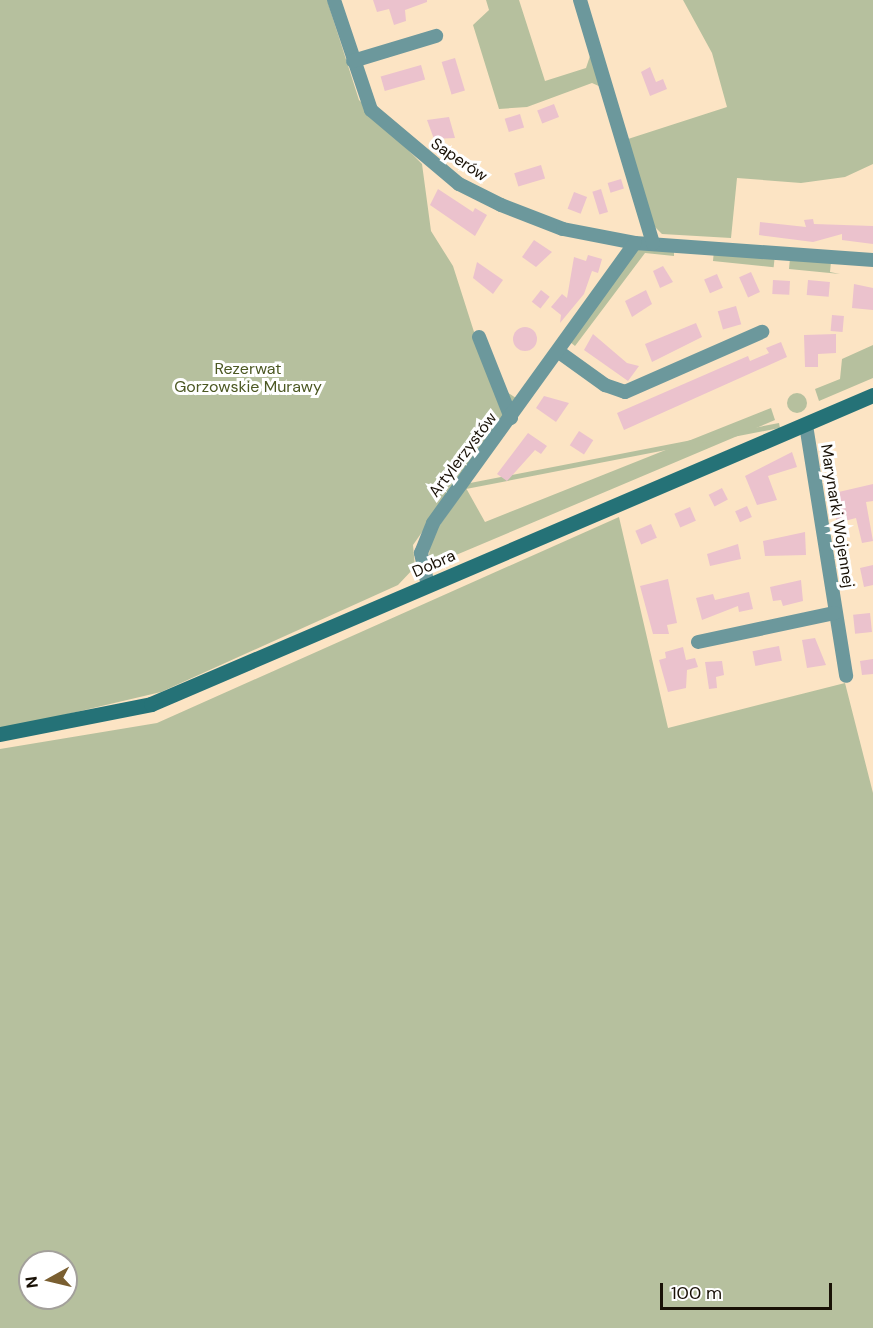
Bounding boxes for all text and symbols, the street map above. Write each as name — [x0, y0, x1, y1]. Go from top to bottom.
street label: Saperów — [427, 134, 491, 186]
park label: Rezerwat Gorzowskie Murawy — [174, 359, 322, 397]
street label: Artylerzystów — [425, 409, 501, 501]
street label: Marynarki Wojennej — [816, 443, 858, 589]
street label: Dobra — [409, 546, 459, 582]
north arrow — [18, 1250, 78, 1310]
scale bar — [663, 1271, 836, 1309]
text: N — [20, 1275, 43, 1290]
text: 100 m — [671, 1281, 722, 1305]

